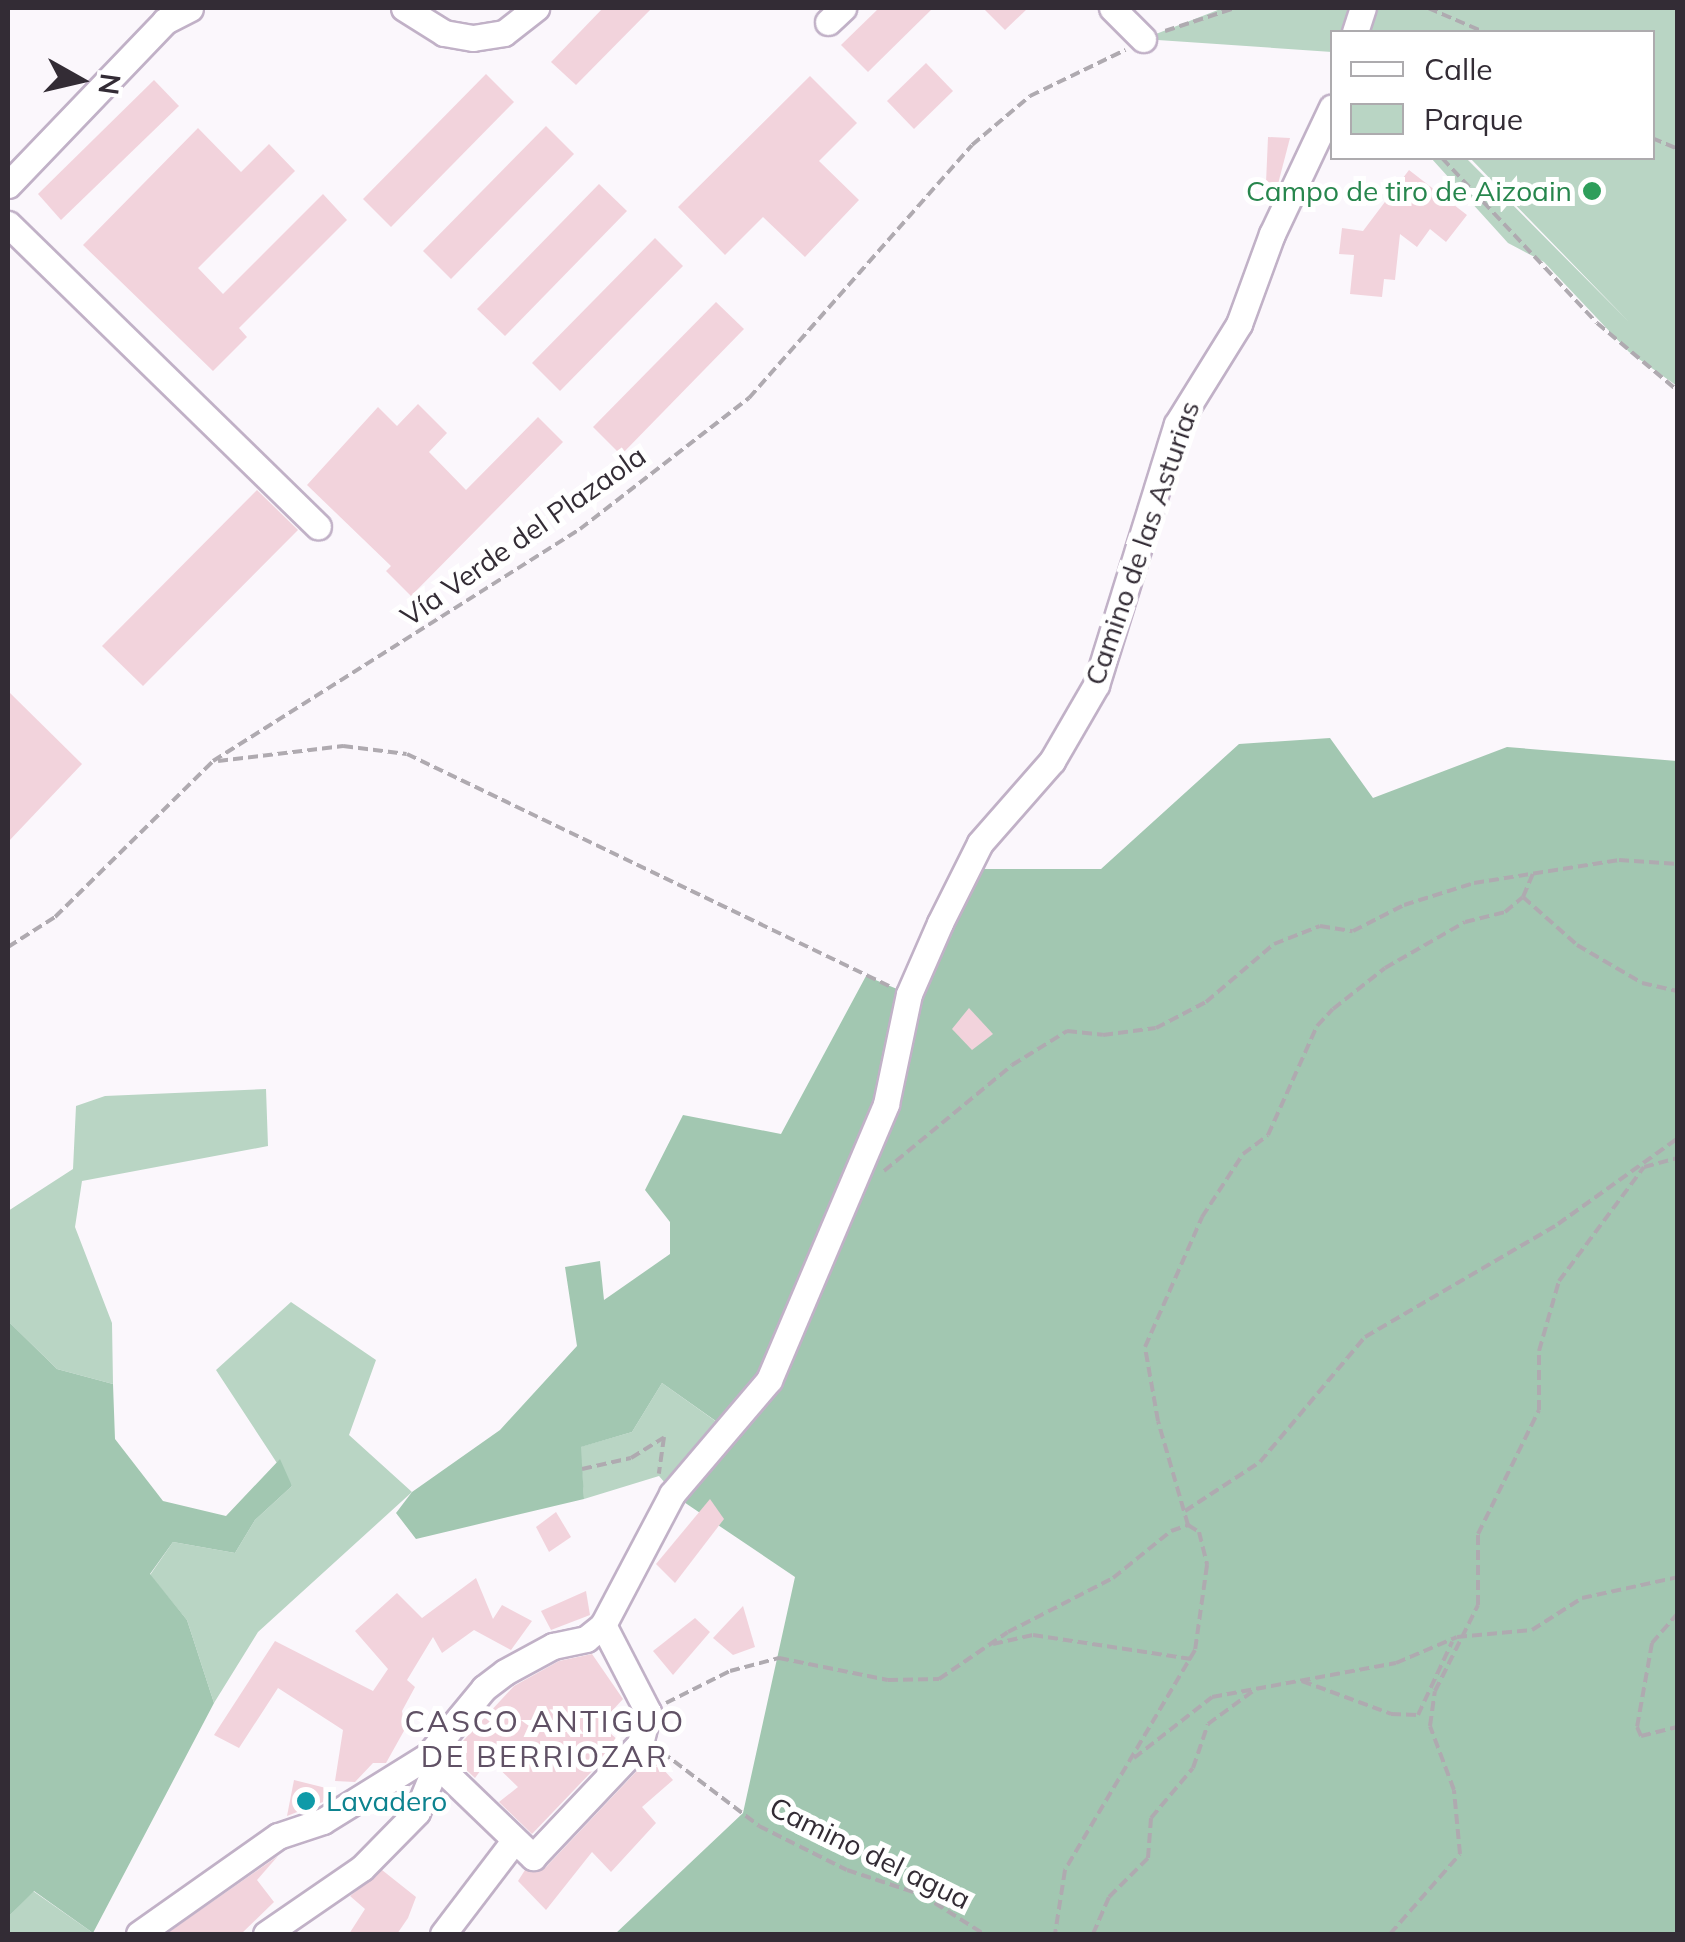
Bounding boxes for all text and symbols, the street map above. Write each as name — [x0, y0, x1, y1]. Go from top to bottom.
north arrow — [30, 30, 130, 130]
legend — [1330, 30, 1655, 160]
text: Calle — [1424, 50, 1493, 88]
text: N — [91, 71, 129, 97]
text: Parque — [1424, 100, 1523, 138]
place label: Campo de tiro de Aizoain — [1246, 174, 1572, 208]
marker: Campo de tiro de Aizoain — [1581, 180, 1603, 202]
street label: Camino de las Asturias — [1078, 397, 1206, 689]
street label: Vía Verde del Plazaola — [394, 439, 652, 633]
district label: CASCO ANTIGUO DE BERRIOZAR — [404, 1703, 686, 1774]
place label: Lavadero — [326, 1784, 447, 1818]
marker: Lavadero — [295, 1790, 317, 1812]
street label: Camino del agua — [764, 1790, 976, 1916]

